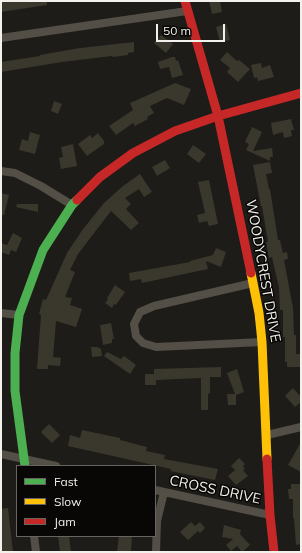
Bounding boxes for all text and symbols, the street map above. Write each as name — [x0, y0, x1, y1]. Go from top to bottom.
scale bar — [158, 16, 227, 42]
text: 50 m — [163, 23, 191, 38]
street label: WOODYCREST DRIVE — [242, 198, 284, 344]
legend — [16, 465, 156, 537]
street label: CROSS DRIVE — [168, 472, 262, 508]
text: Fast — [54, 474, 78, 489]
text: Slow — [54, 494, 82, 509]
text: Jam — [54, 514, 76, 529]

